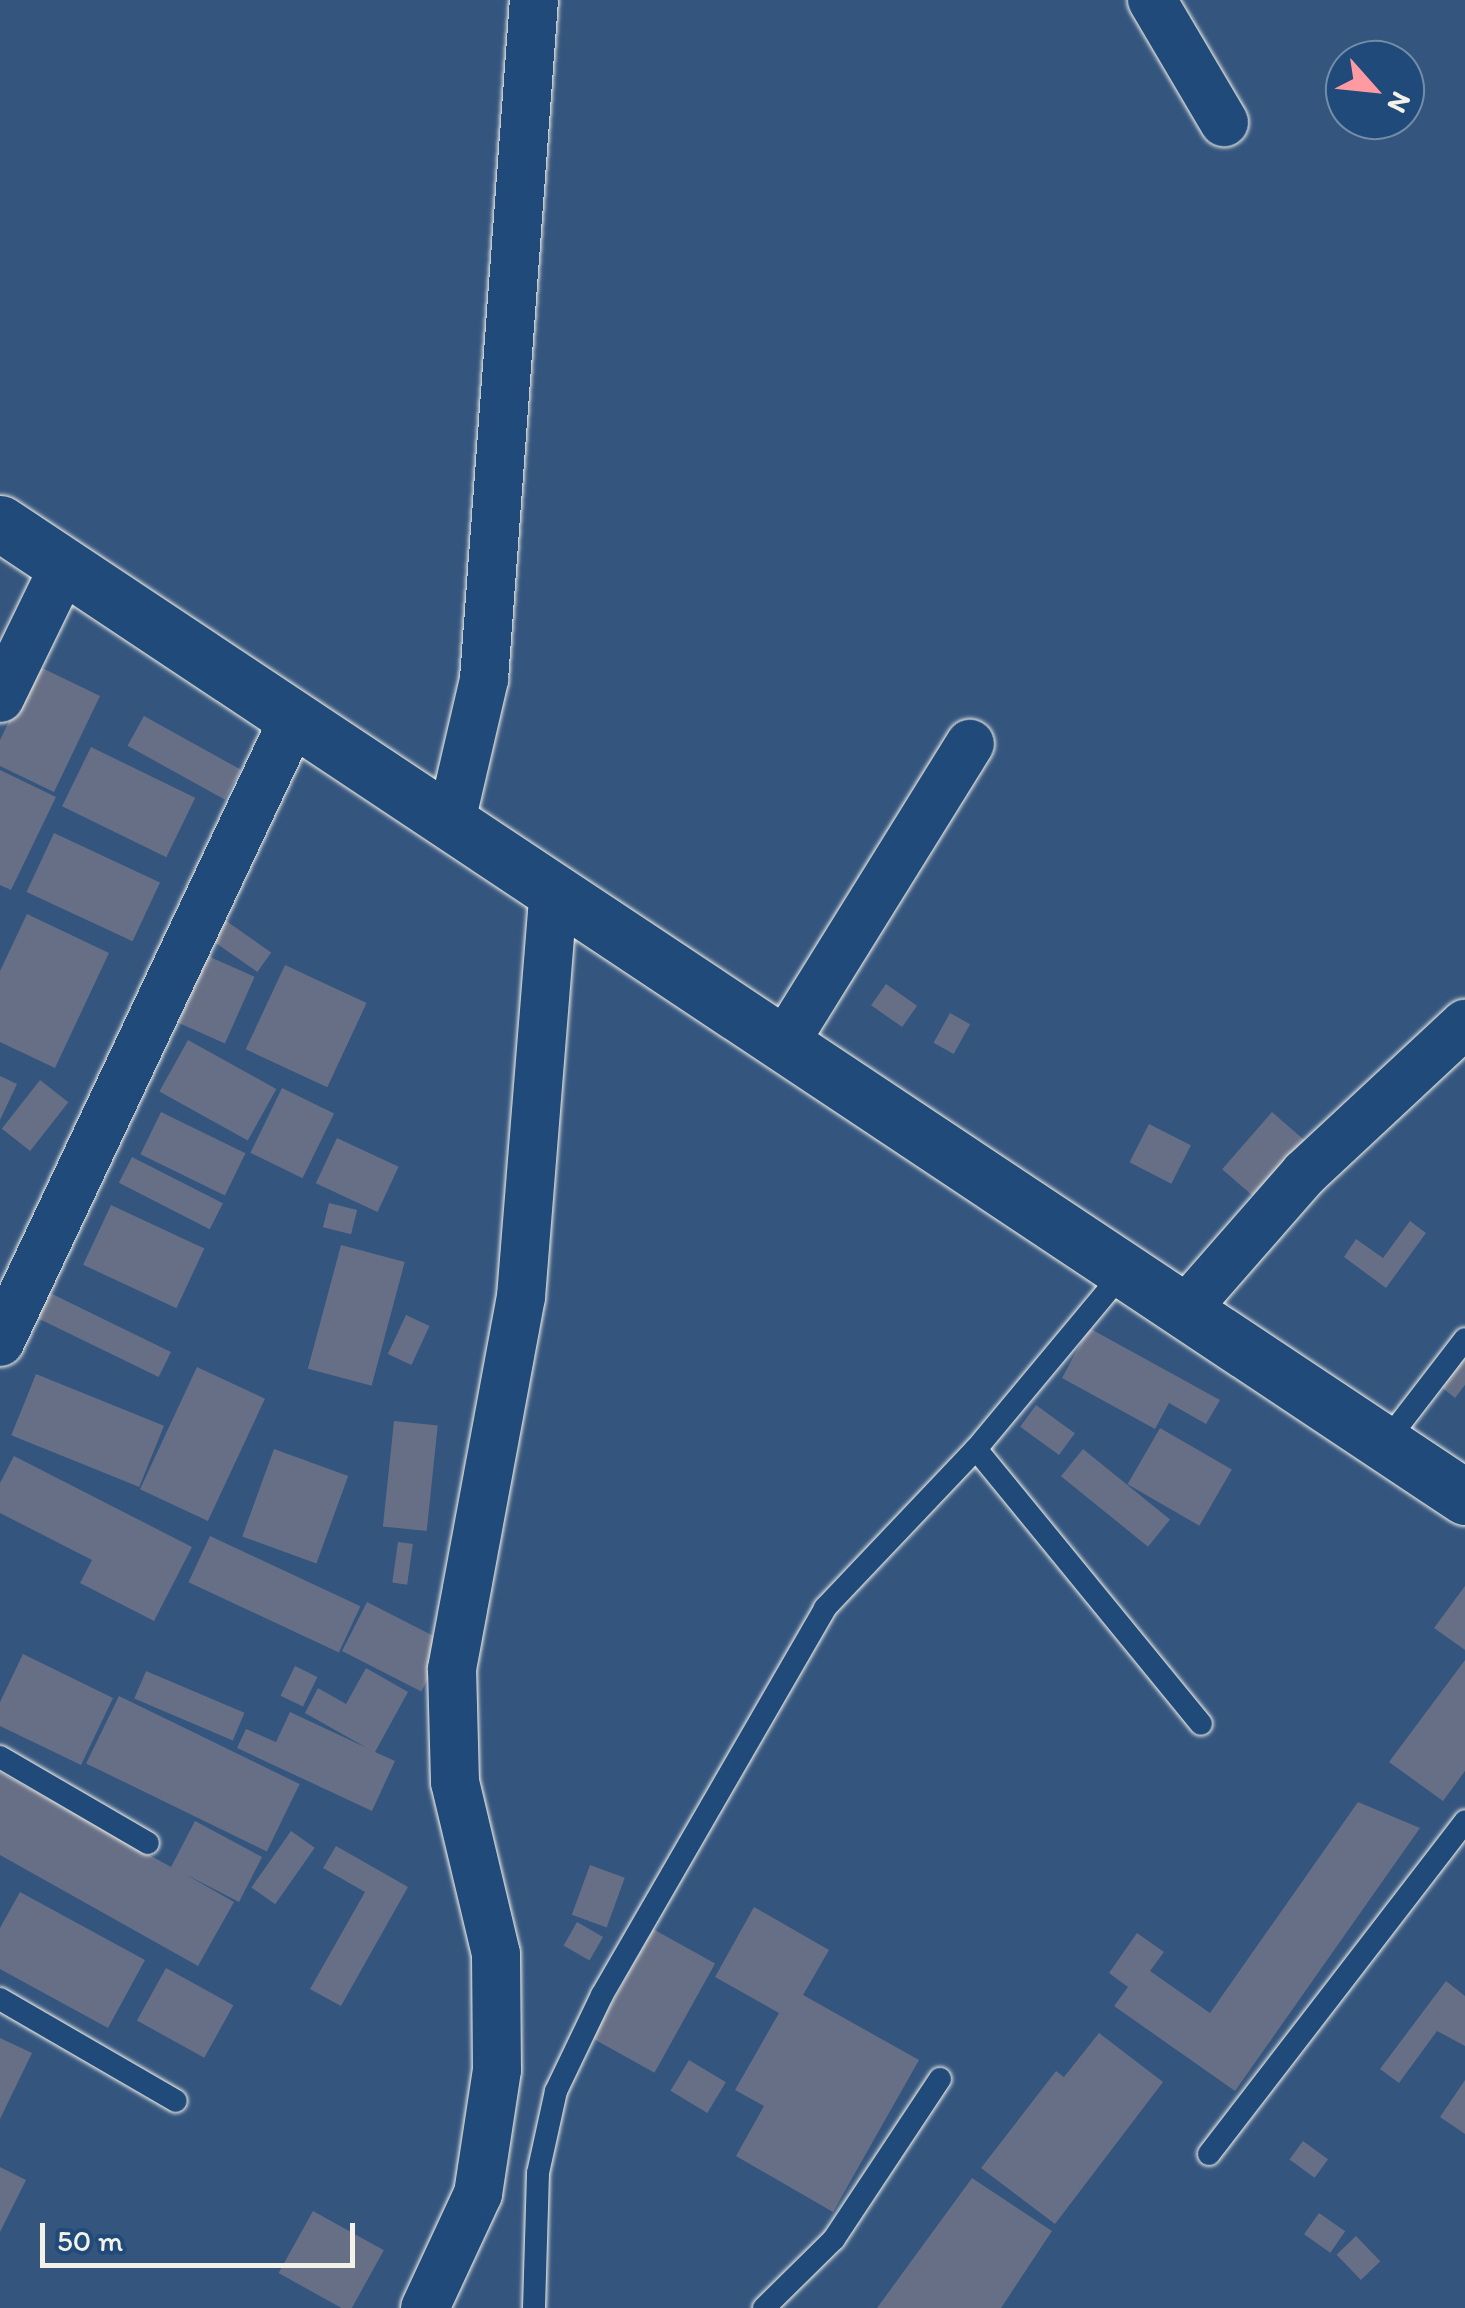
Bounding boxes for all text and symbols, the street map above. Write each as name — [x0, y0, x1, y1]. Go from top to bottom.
north arrow — [1325, 40, 1425, 140]
text: N — [1381, 87, 1419, 119]
scale bar — [45, 2203, 360, 2265]
text: 50 m — [57, 2222, 123, 2259]

